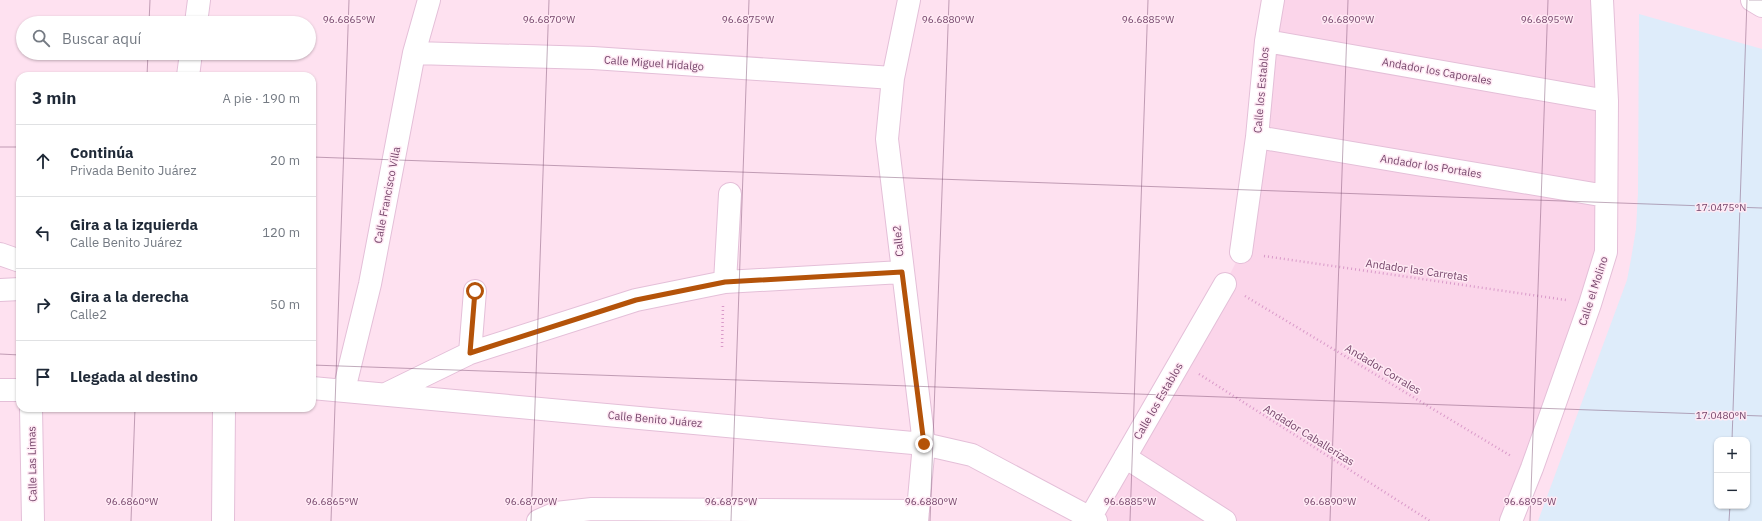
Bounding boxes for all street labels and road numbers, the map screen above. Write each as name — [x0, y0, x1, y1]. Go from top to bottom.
street label: Calle los Establos — [1250, 46, 1272, 134]
street label: Calle Miguel Hidalgo — [604, 53, 704, 73]
street label: Andador los Caporales — [1381, 54, 1493, 88]
street label: Calle Francisco Villa — [371, 145, 403, 245]
street label: Andador los Portales — [1379, 151, 1483, 181]
street label: Calle2 — [889, 225, 907, 257]
street label: Calle el Molino — [1575, 255, 1611, 327]
street label: Andador las Carretas — [1365, 256, 1469, 284]
street label: Andador Corrales — [1343, 341, 1423, 397]
street label: Calle los Establos — [1130, 360, 1186, 442]
street label: Andador Caballerizas — [1261, 401, 1357, 469]
street label: Calle Benito Juárez — [607, 408, 703, 430]
street label: Calle Las Limas — [24, 426, 40, 502]

